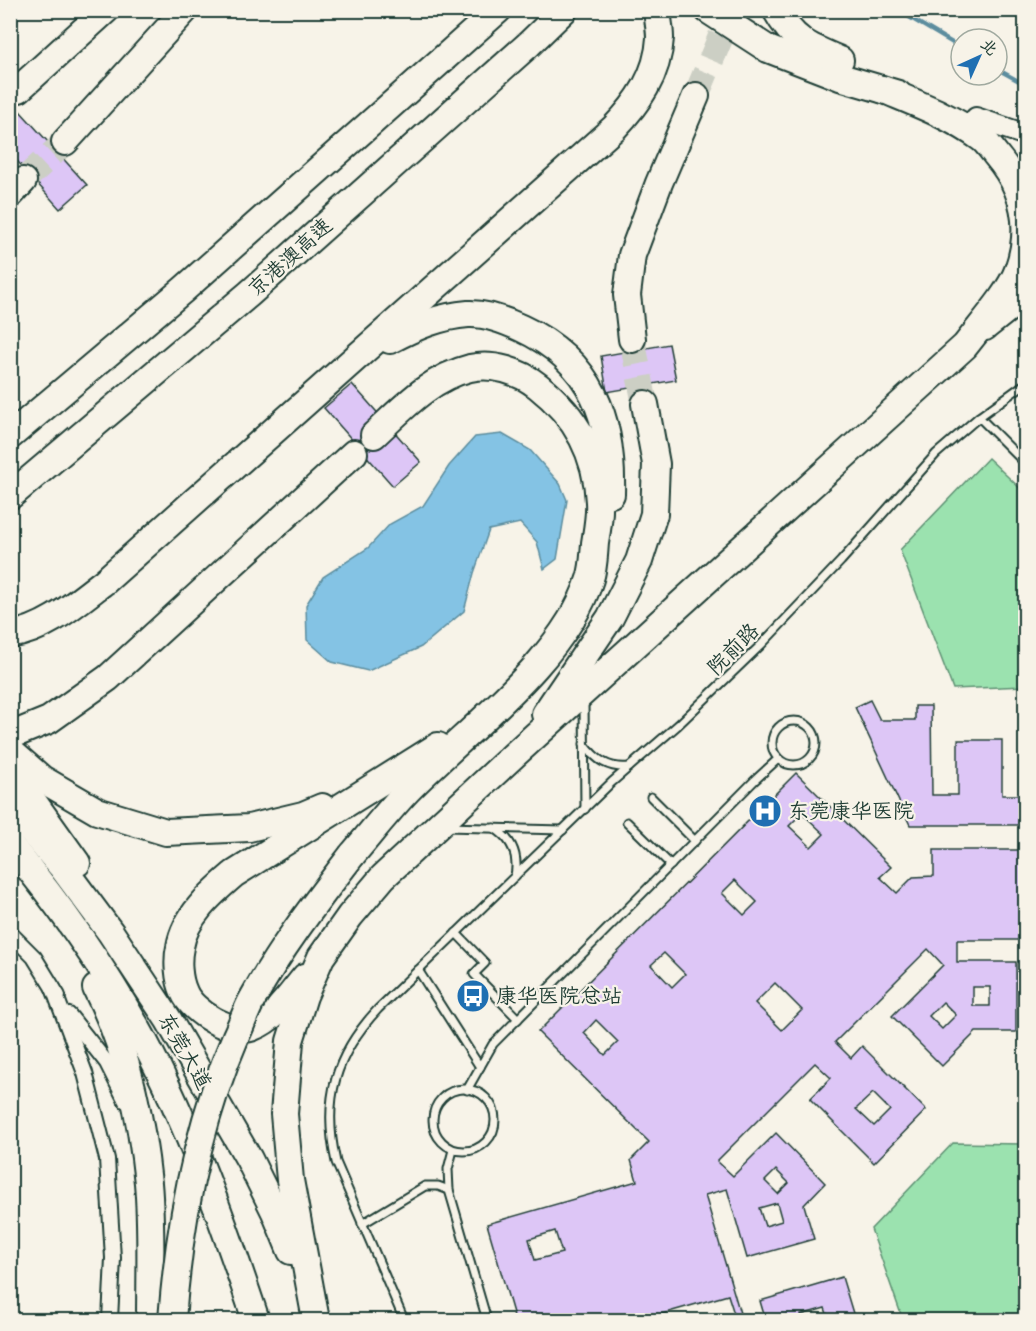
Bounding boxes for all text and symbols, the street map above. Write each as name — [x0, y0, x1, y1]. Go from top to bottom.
north arrow — [949, 27, 1009, 87]
text: 北 — [977, 34, 1002, 59]
street label: 京港澳高速 — [242, 212, 337, 301]
street label: 院前路 — [702, 618, 764, 680]
hospital icon: 东莞康华医院 — [747, 793, 783, 829]
place label: 东莞康华医院 — [788, 798, 914, 823]
bus stop icon: 康华医院总站 — [455, 978, 491, 1014]
place label: 康华医院总站 — [496, 983, 622, 1008]
street label: 东莞大道 — [154, 1008, 217, 1093]

